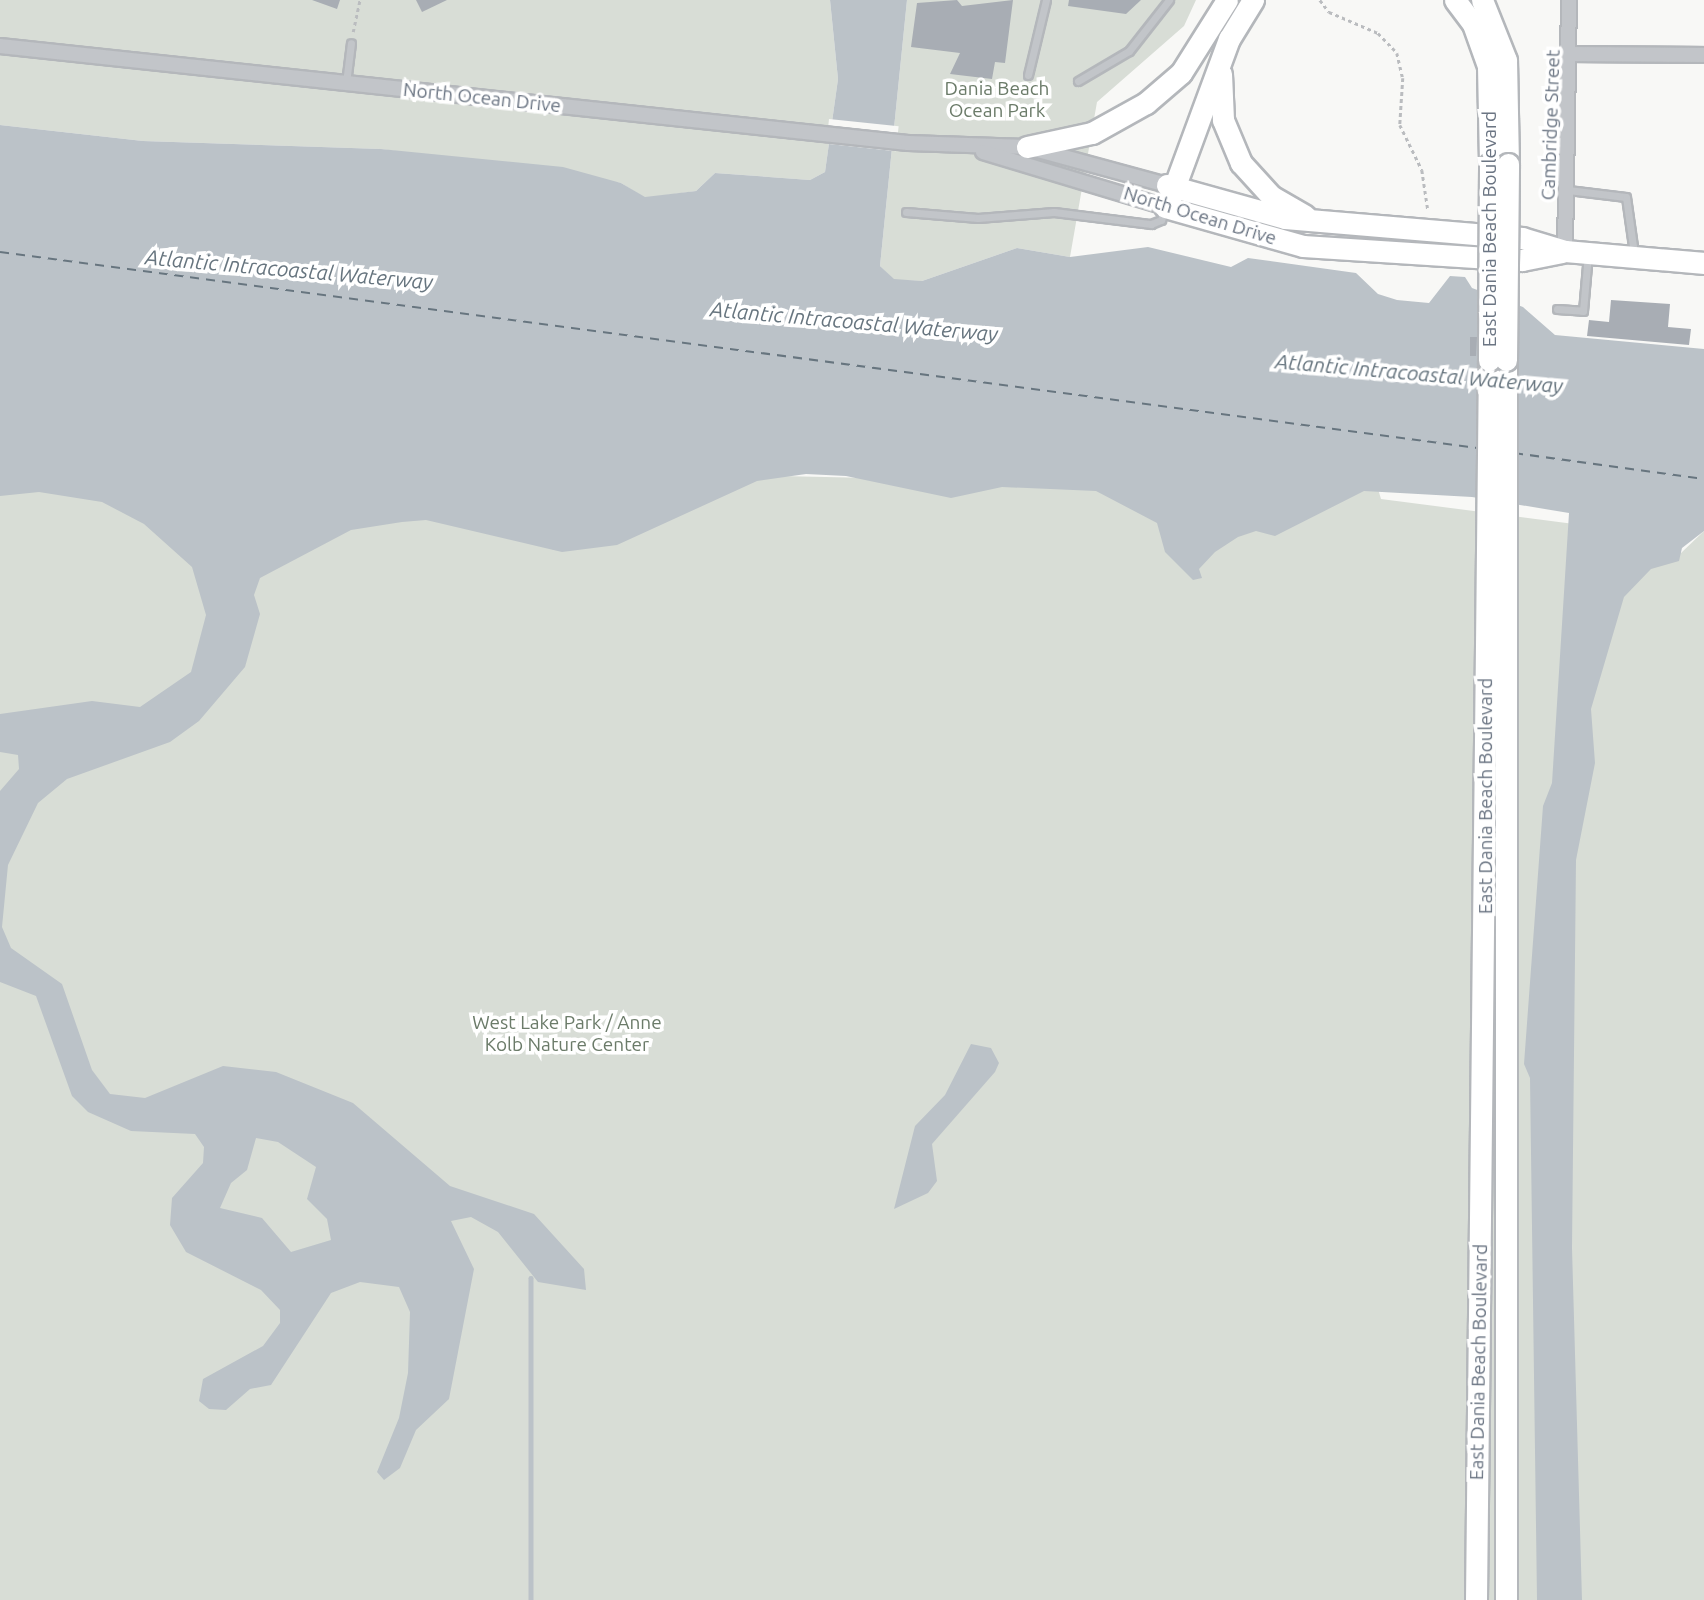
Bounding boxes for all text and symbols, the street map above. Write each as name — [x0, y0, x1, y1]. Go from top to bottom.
street label: Cambridge Street — [1537, 49, 1565, 201]
street label: North Ocean Drive — [402, 78, 562, 118]
park label: Dania Beach Ocean Park — [945, 78, 1049, 122]
street label: East Dania Beach Boulevard — [1479, 111, 1501, 347]
street label: North Ocean Drive — [1121, 182, 1279, 250]
water label: Atlantic Intracoastal Waterway — [144, 244, 434, 294]
water label: Atlantic Intracoastal Waterway — [709, 296, 999, 346]
water label: Atlantic Intracoastal Waterway — [1274, 348, 1564, 398]
street label: East Dania Beach Boulevard — [1475, 678, 1497, 914]
park label: West Lake Park / Anne Kolb Nature Center — [472, 1012, 662, 1056]
street label: East Dania Beach Boulevard — [1466, 1244, 1492, 1480]

